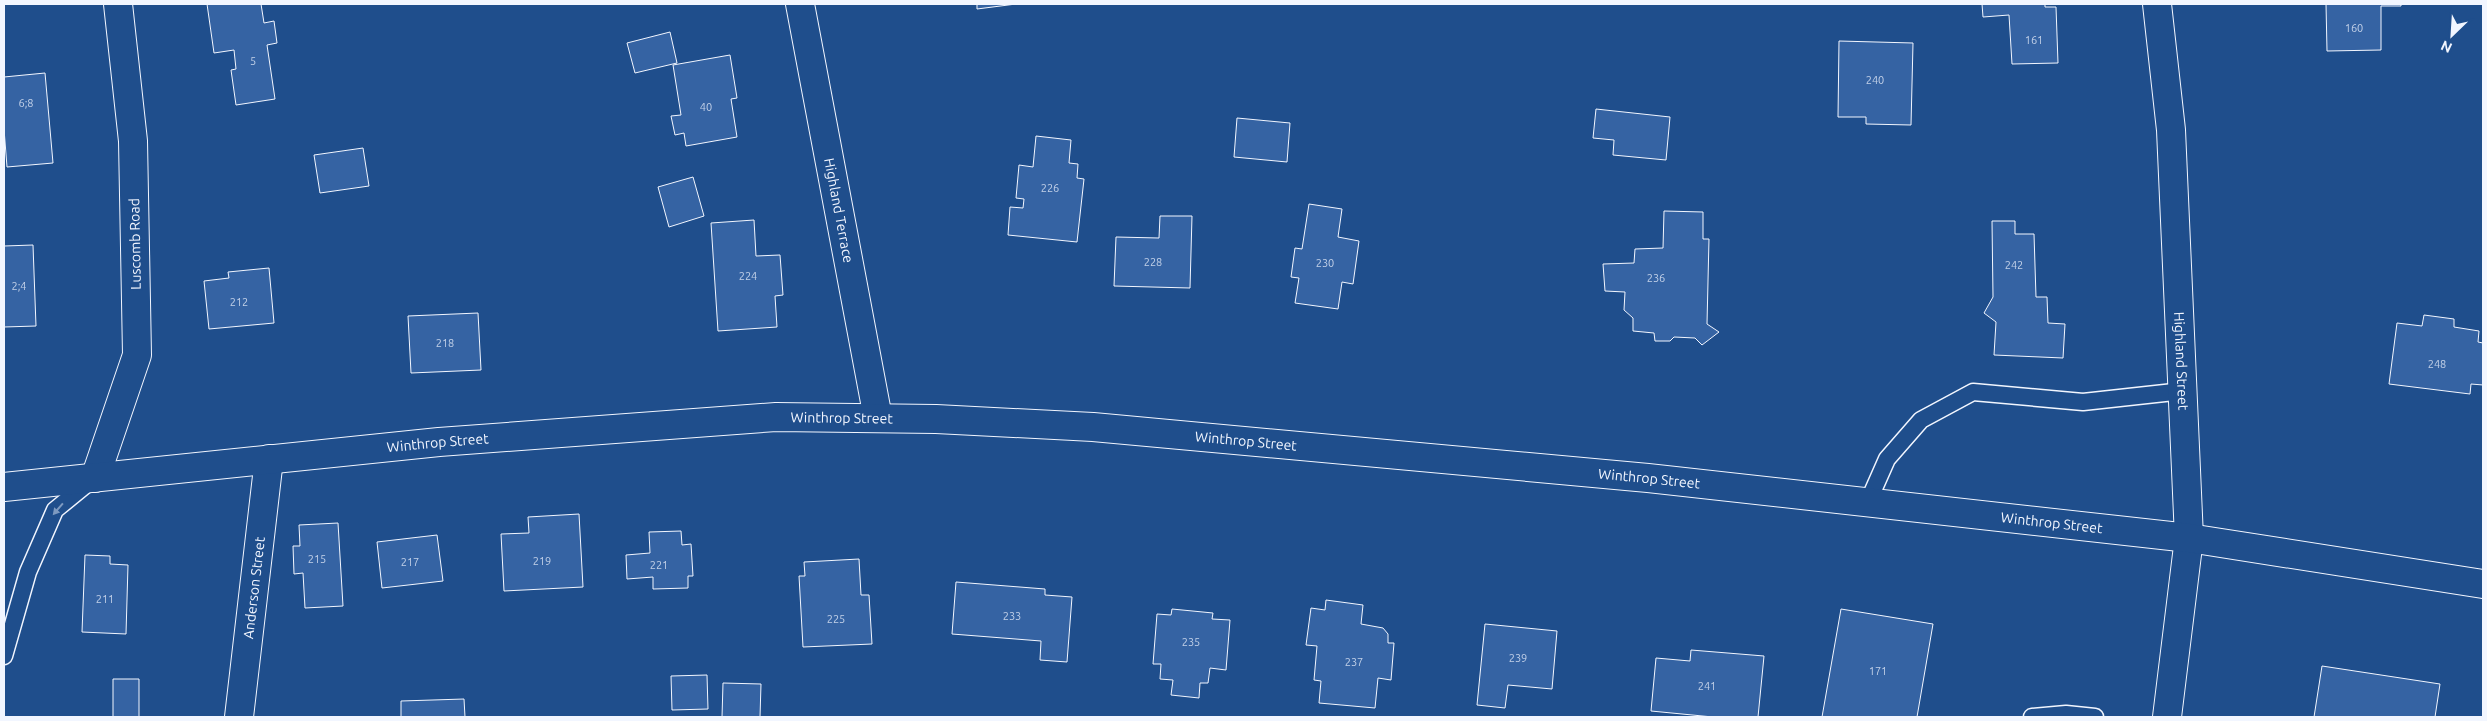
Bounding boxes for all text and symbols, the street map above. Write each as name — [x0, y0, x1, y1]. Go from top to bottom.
north arrow — [2427, 10, 2477, 60]
house number: 160 — [2345, 22, 2363, 34]
house number: 161 — [2025, 34, 2043, 46]
text: N — [2438, 37, 2455, 56]
house number: 5 — [250, 55, 256, 67]
house number: 240 — [1866, 74, 1884, 86]
house number: 6;8 — [18, 97, 34, 109]
house number: 40 — [700, 101, 712, 113]
street label: Highland Terrace — [821, 157, 857, 264]
house number: 226 — [1041, 182, 1059, 194]
street label: Luscomb Road — [126, 198, 144, 290]
house number: 228 — [1144, 256, 1162, 268]
house number: 230 — [1316, 257, 1334, 269]
house number: 242 — [2005, 259, 2023, 271]
house number: 224 — [739, 270, 757, 282]
house number: 236 — [1647, 272, 1665, 284]
house number: 2;4 — [11, 280, 27, 292]
house number: 212 — [230, 296, 248, 308]
street label: Highland Street — [2171, 311, 2191, 411]
house number: 218 — [436, 337, 454, 349]
house number: 248 — [2428, 358, 2446, 370]
street label: Winthrop Street — [791, 409, 893, 426]
street label: Winthrop Street — [1194, 428, 1298, 454]
street label: Winthrop Street — [386, 430, 490, 455]
street label: Winthrop Street — [1598, 465, 1701, 492]
one-way arrow — [52, 503, 63, 516]
street label: Winthrop Street — [2000, 509, 2104, 536]
street label: Anderson Street — [240, 535, 268, 640]
house number: 215 — [308, 553, 326, 565]
house number: 219 — [533, 555, 551, 567]
house number: 217 — [401, 556, 419, 568]
house number: 221 — [650, 559, 668, 571]
house number: 211 — [96, 593, 114, 605]
house number: 233 — [1003, 610, 1021, 622]
house number: 225 — [827, 613, 845, 625]
house number: 235 — [1182, 636, 1200, 648]
house number: 239 — [1509, 652, 1527, 664]
house number: 237 — [1345, 656, 1363, 668]
house number: 171 — [1869, 665, 1887, 677]
house number: 241 — [1698, 680, 1716, 692]

